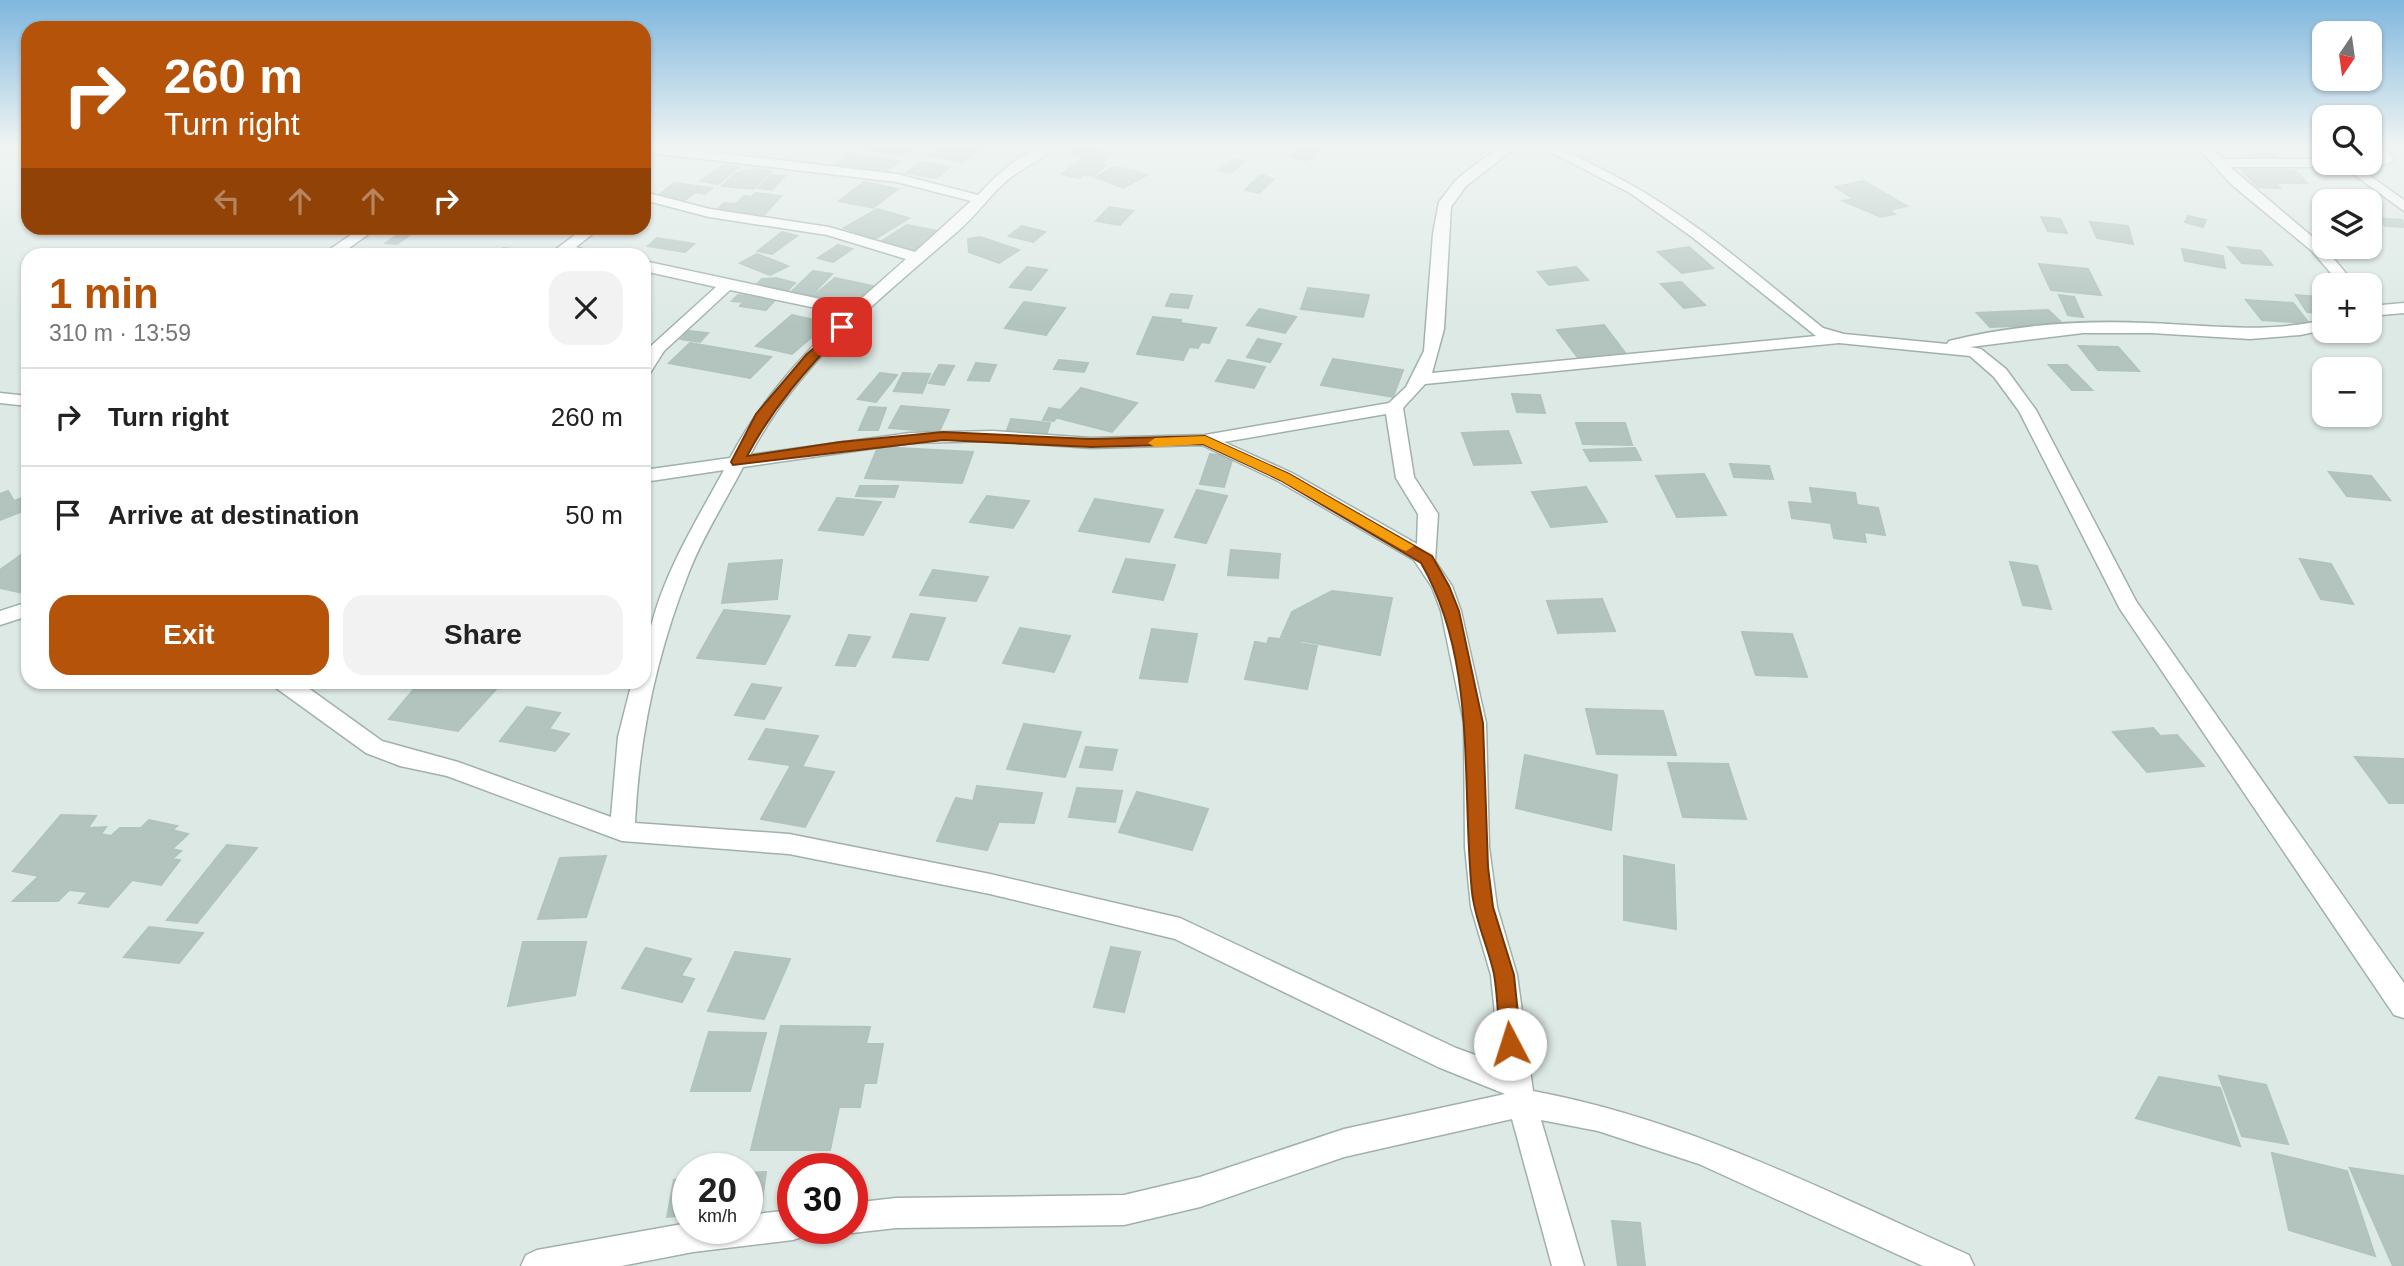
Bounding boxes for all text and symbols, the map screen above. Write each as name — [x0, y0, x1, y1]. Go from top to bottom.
north arrow — [2312, 21, 2382, 91]
map controls — [2312, 21, 2382, 427]
icon: right — [49, 49, 140, 140]
text: 260 m — [164, 49, 303, 103]
button: search — [2312, 105, 2382, 175]
text: Turn right — [164, 106, 300, 142]
icon: left — [208, 182, 246, 220]
icon: ahead — [281, 182, 319, 220]
icon: ahead — [354, 182, 392, 220]
icon: right — [427, 182, 465, 220]
button: layers — [2312, 189, 2382, 259]
text: 1 min — [49, 270, 159, 317]
button: close — [549, 271, 623, 345]
button: + — [2312, 273, 2382, 343]
pin — [812, 297, 872, 357]
icon: arrive — [823, 308, 861, 346]
text: 310 m · 13:59 — [49, 320, 191, 346]
button: − — [2312, 357, 2382, 427]
icon: right — [49, 398, 87, 436]
text: Turn right — [108, 402, 229, 432]
text: 260 m — [551, 402, 623, 432]
icon: arrive — [49, 496, 87, 534]
text: Arrive at destination — [108, 500, 359, 530]
text: 50 m — [565, 500, 623, 530]
button: Exit — [49, 595, 329, 675]
button: Share — [343, 595, 623, 675]
position arrow — [1473, 1007, 1547, 1081]
speed limit sign: 30 — [777, 1153, 868, 1244]
text: 20 — [698, 1170, 737, 1209]
text: km/h — [698, 1206, 737, 1226]

